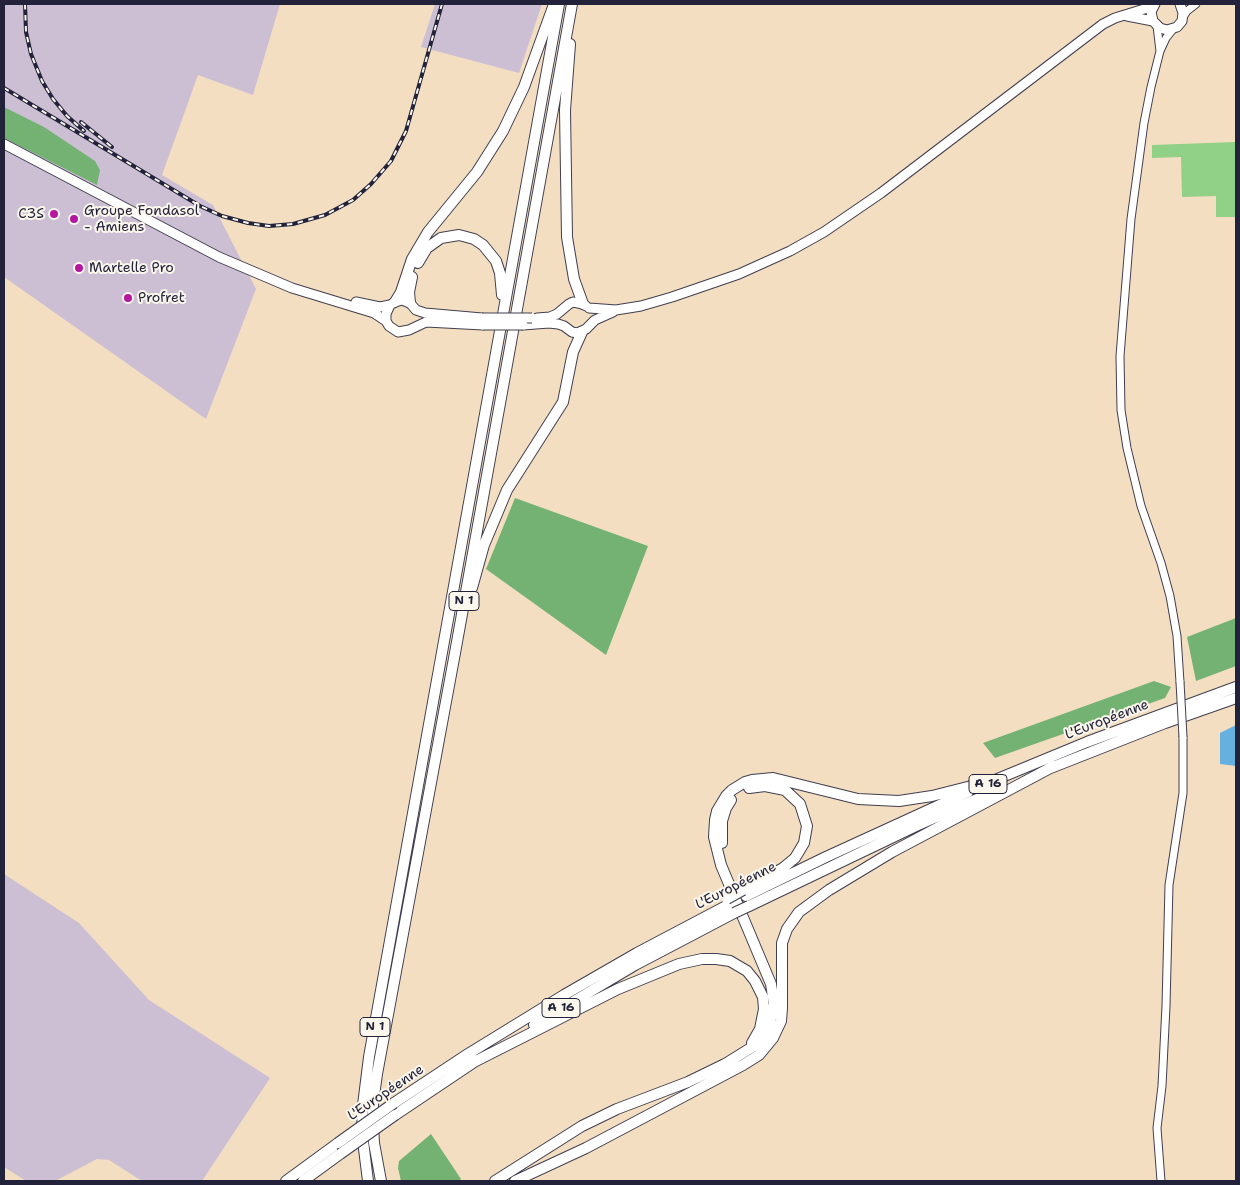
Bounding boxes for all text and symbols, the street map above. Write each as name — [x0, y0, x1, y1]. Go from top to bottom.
place label: Groupe Fondasol - Amiens — [84, 203, 199, 236]
place label: C3S — [18, 206, 44, 222]
marker: C3S — [48, 208, 60, 220]
marker: Groupe Fondasol - Amiens — [68, 213, 80, 225]
place label: Martelle Pro — [89, 260, 174, 276]
marker: Martelle Pro — [73, 262, 85, 274]
place label: Profret — [138, 290, 185, 306]
marker: Profret — [122, 292, 134, 304]
road number: N 1 — [449, 592, 479, 610]
street label: L'Européenne — [1063, 696, 1151, 744]
road number: A 16 — [969, 774, 1007, 794]
street label: L'Européenne — [693, 858, 779, 914]
road number: A 16 — [542, 998, 580, 1018]
road number: N 1 — [360, 1018, 390, 1036]
street label: L'Européenne — [345, 1061, 427, 1125]

